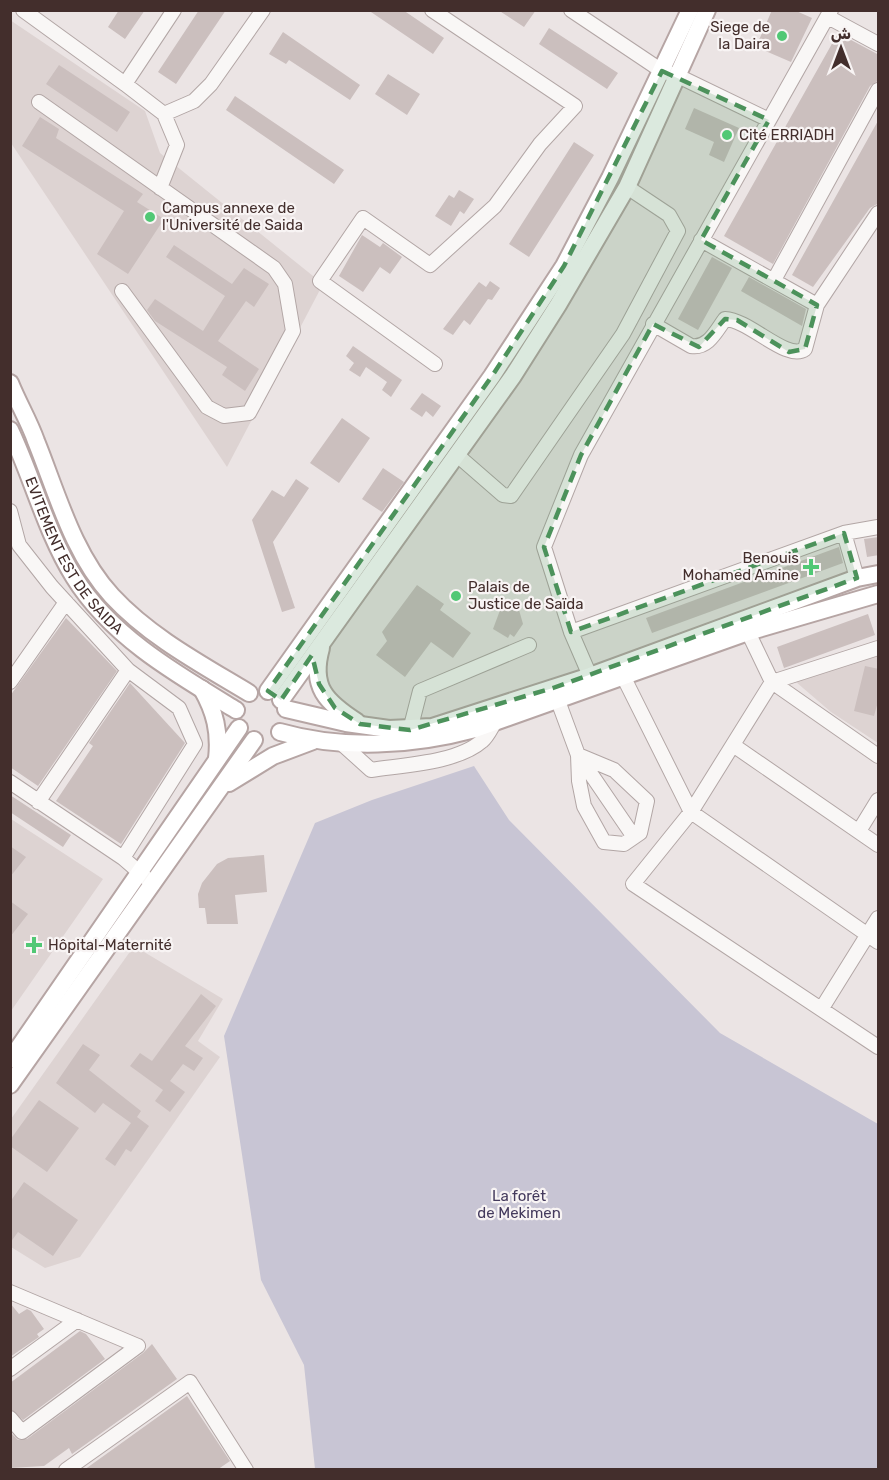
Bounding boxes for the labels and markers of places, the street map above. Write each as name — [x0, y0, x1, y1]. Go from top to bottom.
place label: Siege de la Daira — [710, 18, 770, 53]
marker: Siege de la Daira — [775, 29, 789, 43]
place label: Cité ERRIADH — [739, 126, 835, 144]
marker: Cité ERRIADH — [720, 128, 734, 142]
place label: Campus annexe de l'Université de Saida — [162, 199, 303, 234]
marker: Campus annexe de l'Université de Saida — [143, 210, 157, 224]
place label: Benouis Mohamed Amine — [683, 549, 799, 584]
marker: Benouis Mohamed Amine — [804, 560, 818, 574]
place label: Palais de Justice de Saïda — [468, 578, 583, 613]
marker: Palais de Justice de Saïda — [449, 589, 463, 603]
marker: Hôpital-Maternité — [25, 936, 43, 954]
place label: Hôpital-Maternité — [48, 936, 172, 954]

